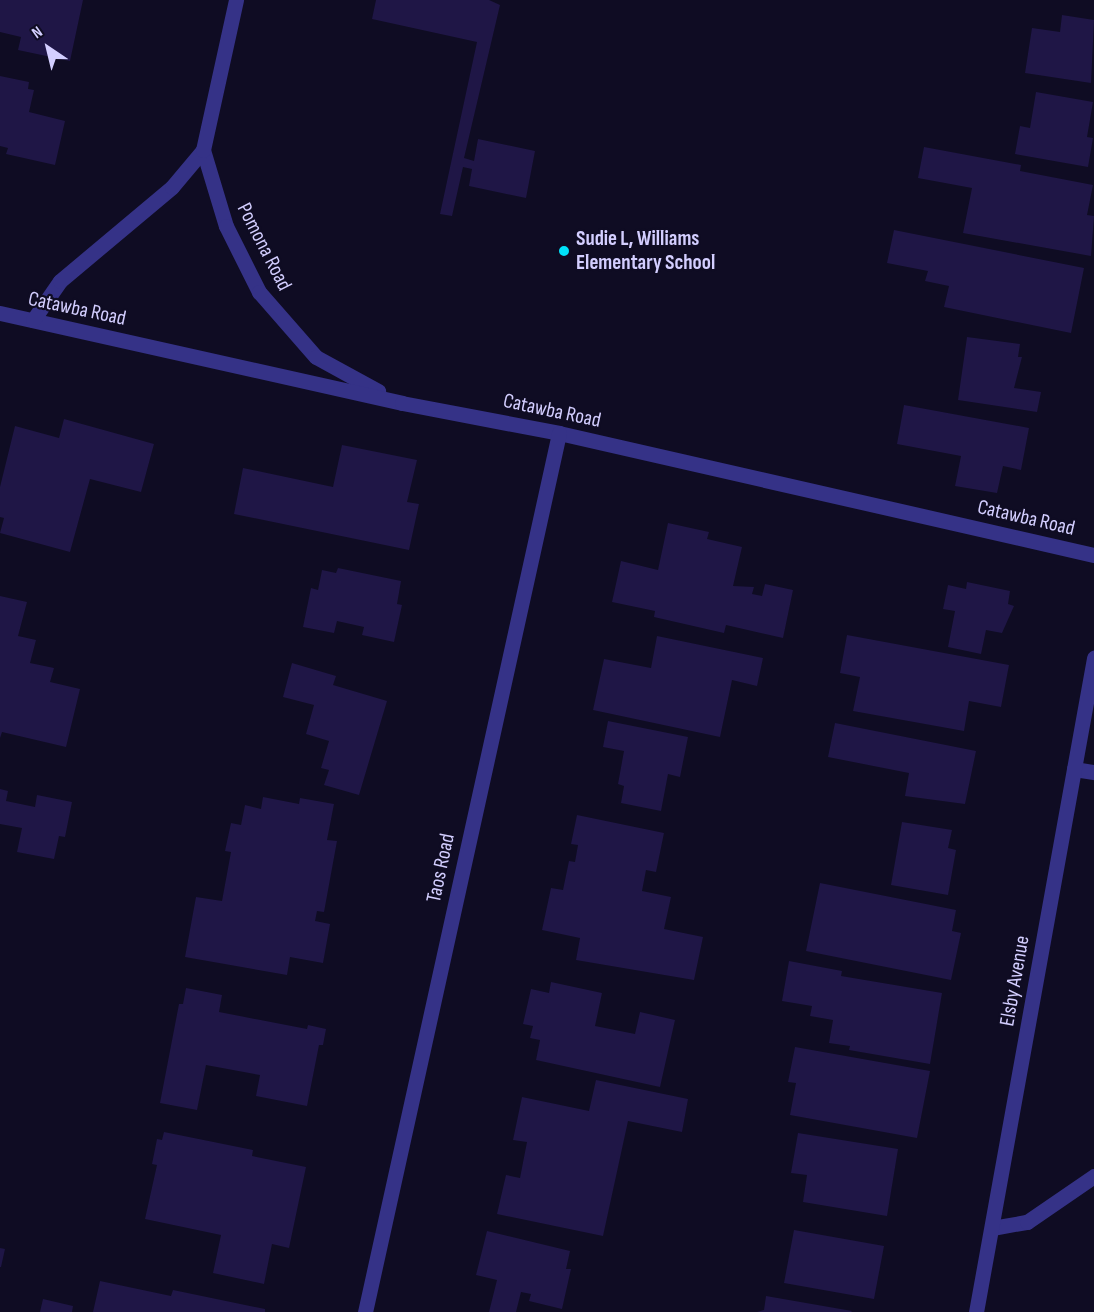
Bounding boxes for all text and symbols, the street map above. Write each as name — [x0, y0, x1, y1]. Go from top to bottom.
north arrow — [18, 18, 78, 78]
text: N — [28, 23, 46, 43]
street label: Pomona Road — [231, 199, 297, 295]
place label: Sudie L, Williams Elementary School — [576, 226, 715, 276]
marker: Sudie L, Williams Elementary School — [557, 244, 571, 258]
street label: Catawba Road — [26, 286, 128, 332]
street label: Catawba Road — [501, 388, 603, 434]
street label: Catawba Road — [975, 495, 1077, 541]
street label: Taos Road — [421, 831, 461, 905]
street label: Elsby Avenue — [995, 934, 1035, 1028]

